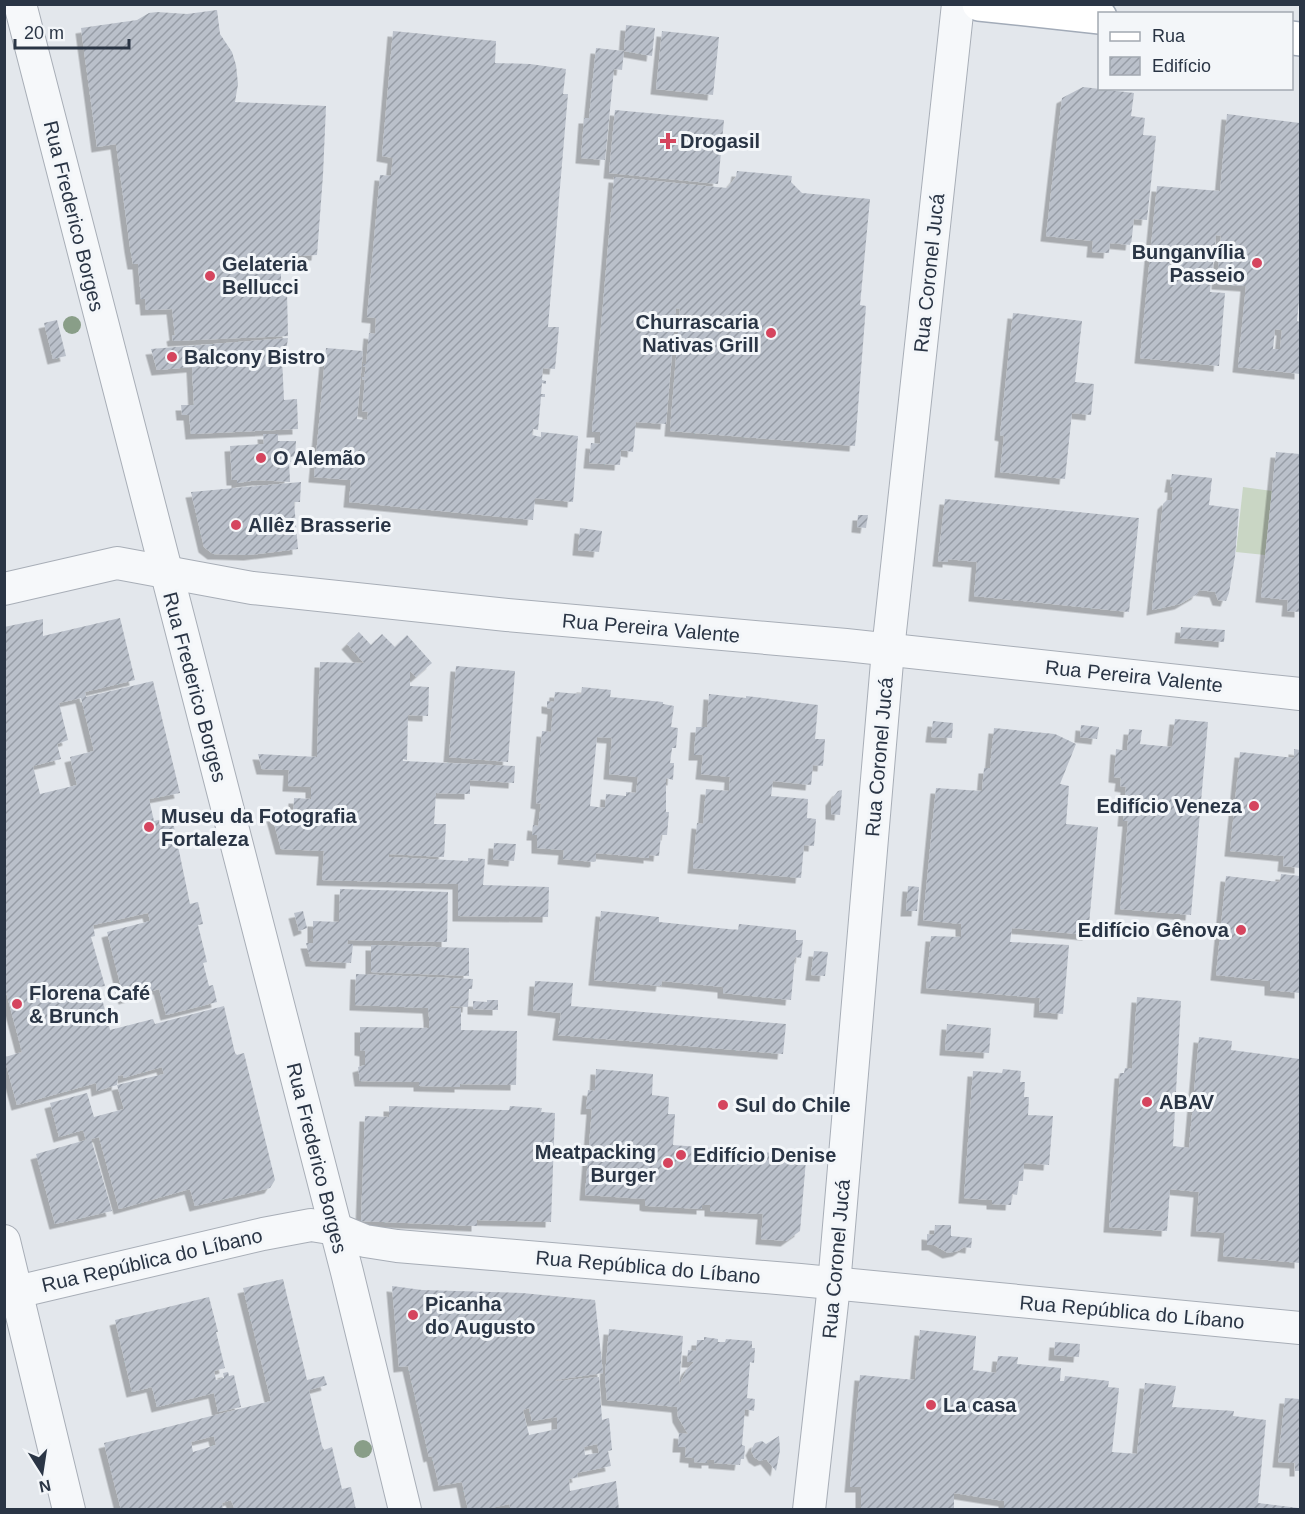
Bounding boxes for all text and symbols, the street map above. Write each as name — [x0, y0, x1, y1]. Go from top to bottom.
scale bar — [15, 12, 129, 50]
legend — [1098, 12, 1293, 90]
text: 20 m — [24, 23, 64, 43]
text: Rua — [1152, 26, 1186, 46]
text: Edifício — [1152, 56, 1211, 76]
street label: Rua Frederico Borges — [40, 118, 108, 314]
place label: Drogasil — [680, 130, 760, 152]
marker: Drogasil — [661, 134, 675, 148]
street label: Rua Coronel Jucá — [910, 191, 948, 354]
place label: Bunganvília Passeio — [1132, 241, 1246, 286]
place label: Gelateria Bellucci — [222, 253, 308, 298]
marker: Bunganvília Passeio — [1250, 256, 1264, 270]
marker: Gelateria Bellucci — [203, 269, 217, 283]
place label: Churrascaria Nativas Grill — [636, 311, 760, 356]
marker: Churrascaria Nativas Grill — [764, 326, 778, 340]
place label: Balcony Bistro — [184, 346, 325, 368]
marker: Balcony Bistro — [165, 350, 179, 364]
place label: O Alemão — [273, 447, 366, 469]
marker: O Alemão — [254, 451, 268, 465]
place label: Allêz Brasserie — [248, 514, 391, 536]
marker: Allêz Brasserie — [229, 518, 243, 532]
street label: Rua Frederico Borges — [159, 590, 231, 784]
street label: Rua Pereira Valente — [561, 609, 741, 647]
street label: Rua Pereira Valente — [1044, 656, 1224, 696]
street label: Rua Coronel Jucá — [861, 675, 897, 838]
place label: Edifício Veneza — [1096, 795, 1243, 817]
marker: Edifício Veneza — [1247, 799, 1261, 813]
place label: Museu da Fotografia Fortaleza — [161, 805, 357, 850]
marker: Museu da Fotografia Fortaleza — [142, 820, 156, 834]
place label: Edifício Gênova — [1078, 919, 1230, 941]
marker: Edifício Gênova — [1234, 923, 1248, 937]
place label: Florena Café & Brunch — [29, 982, 150, 1027]
marker: Florena Café & Brunch — [10, 997, 24, 1011]
street label: Rua Frederico Borges — [283, 1060, 351, 1256]
place label: ABAV — [1159, 1091, 1215, 1113]
place label: Sul do Chile — [735, 1094, 851, 1116]
marker: ABAV — [1140, 1095, 1154, 1109]
marker: Sul do Chile — [716, 1098, 730, 1112]
place label: Meatpacking Burger — [535, 1141, 656, 1186]
place label: Edifício Denise — [693, 1144, 836, 1166]
marker: Edifício Denise — [674, 1148, 688, 1162]
marker: Meatpacking Burger — [661, 1156, 675, 1170]
street label: Rua Coronel Jucá — [818, 1177, 854, 1340]
street label: Rua República do Líbano — [40, 1224, 264, 1296]
street label: Rua República do Líbano — [535, 1246, 761, 1288]
street label: Rua República do Líbano — [1019, 1291, 1245, 1333]
place label: Picanha do Augusto — [425, 1293, 535, 1338]
marker: Picanha do Augusto — [406, 1308, 420, 1322]
place label: La casa — [943, 1394, 1017, 1416]
marker: La casa — [924, 1398, 938, 1412]
north arrow — [12, 1442, 72, 1502]
text: N — [38, 1477, 52, 1496]

